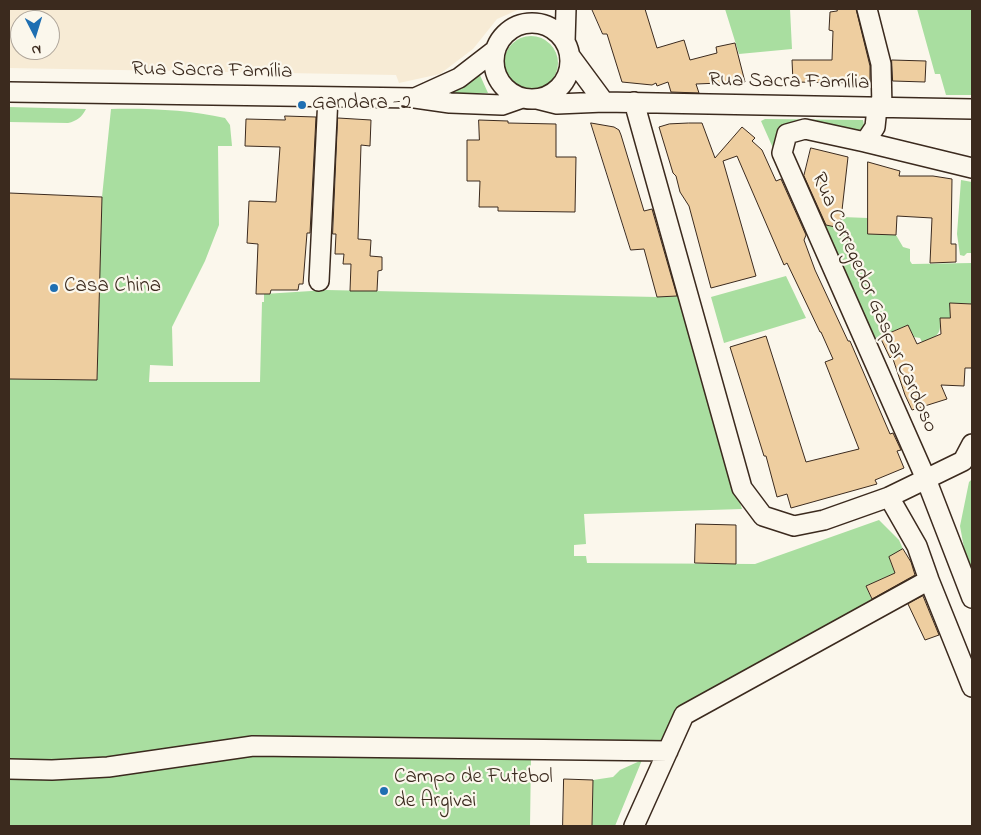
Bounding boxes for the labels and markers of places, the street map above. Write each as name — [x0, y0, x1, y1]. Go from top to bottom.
place label: Gandara -2 — [312, 92, 411, 118]
marker: Gandara -2 — [296, 99, 308, 111]
place label: Casa China — [64, 275, 161, 301]
marker: Casa China — [48, 282, 60, 294]
place label: Campo de Futebol de Argivai — [394, 766, 553, 816]
marker: Campo de Futebol de Argivai — [378, 785, 390, 797]

